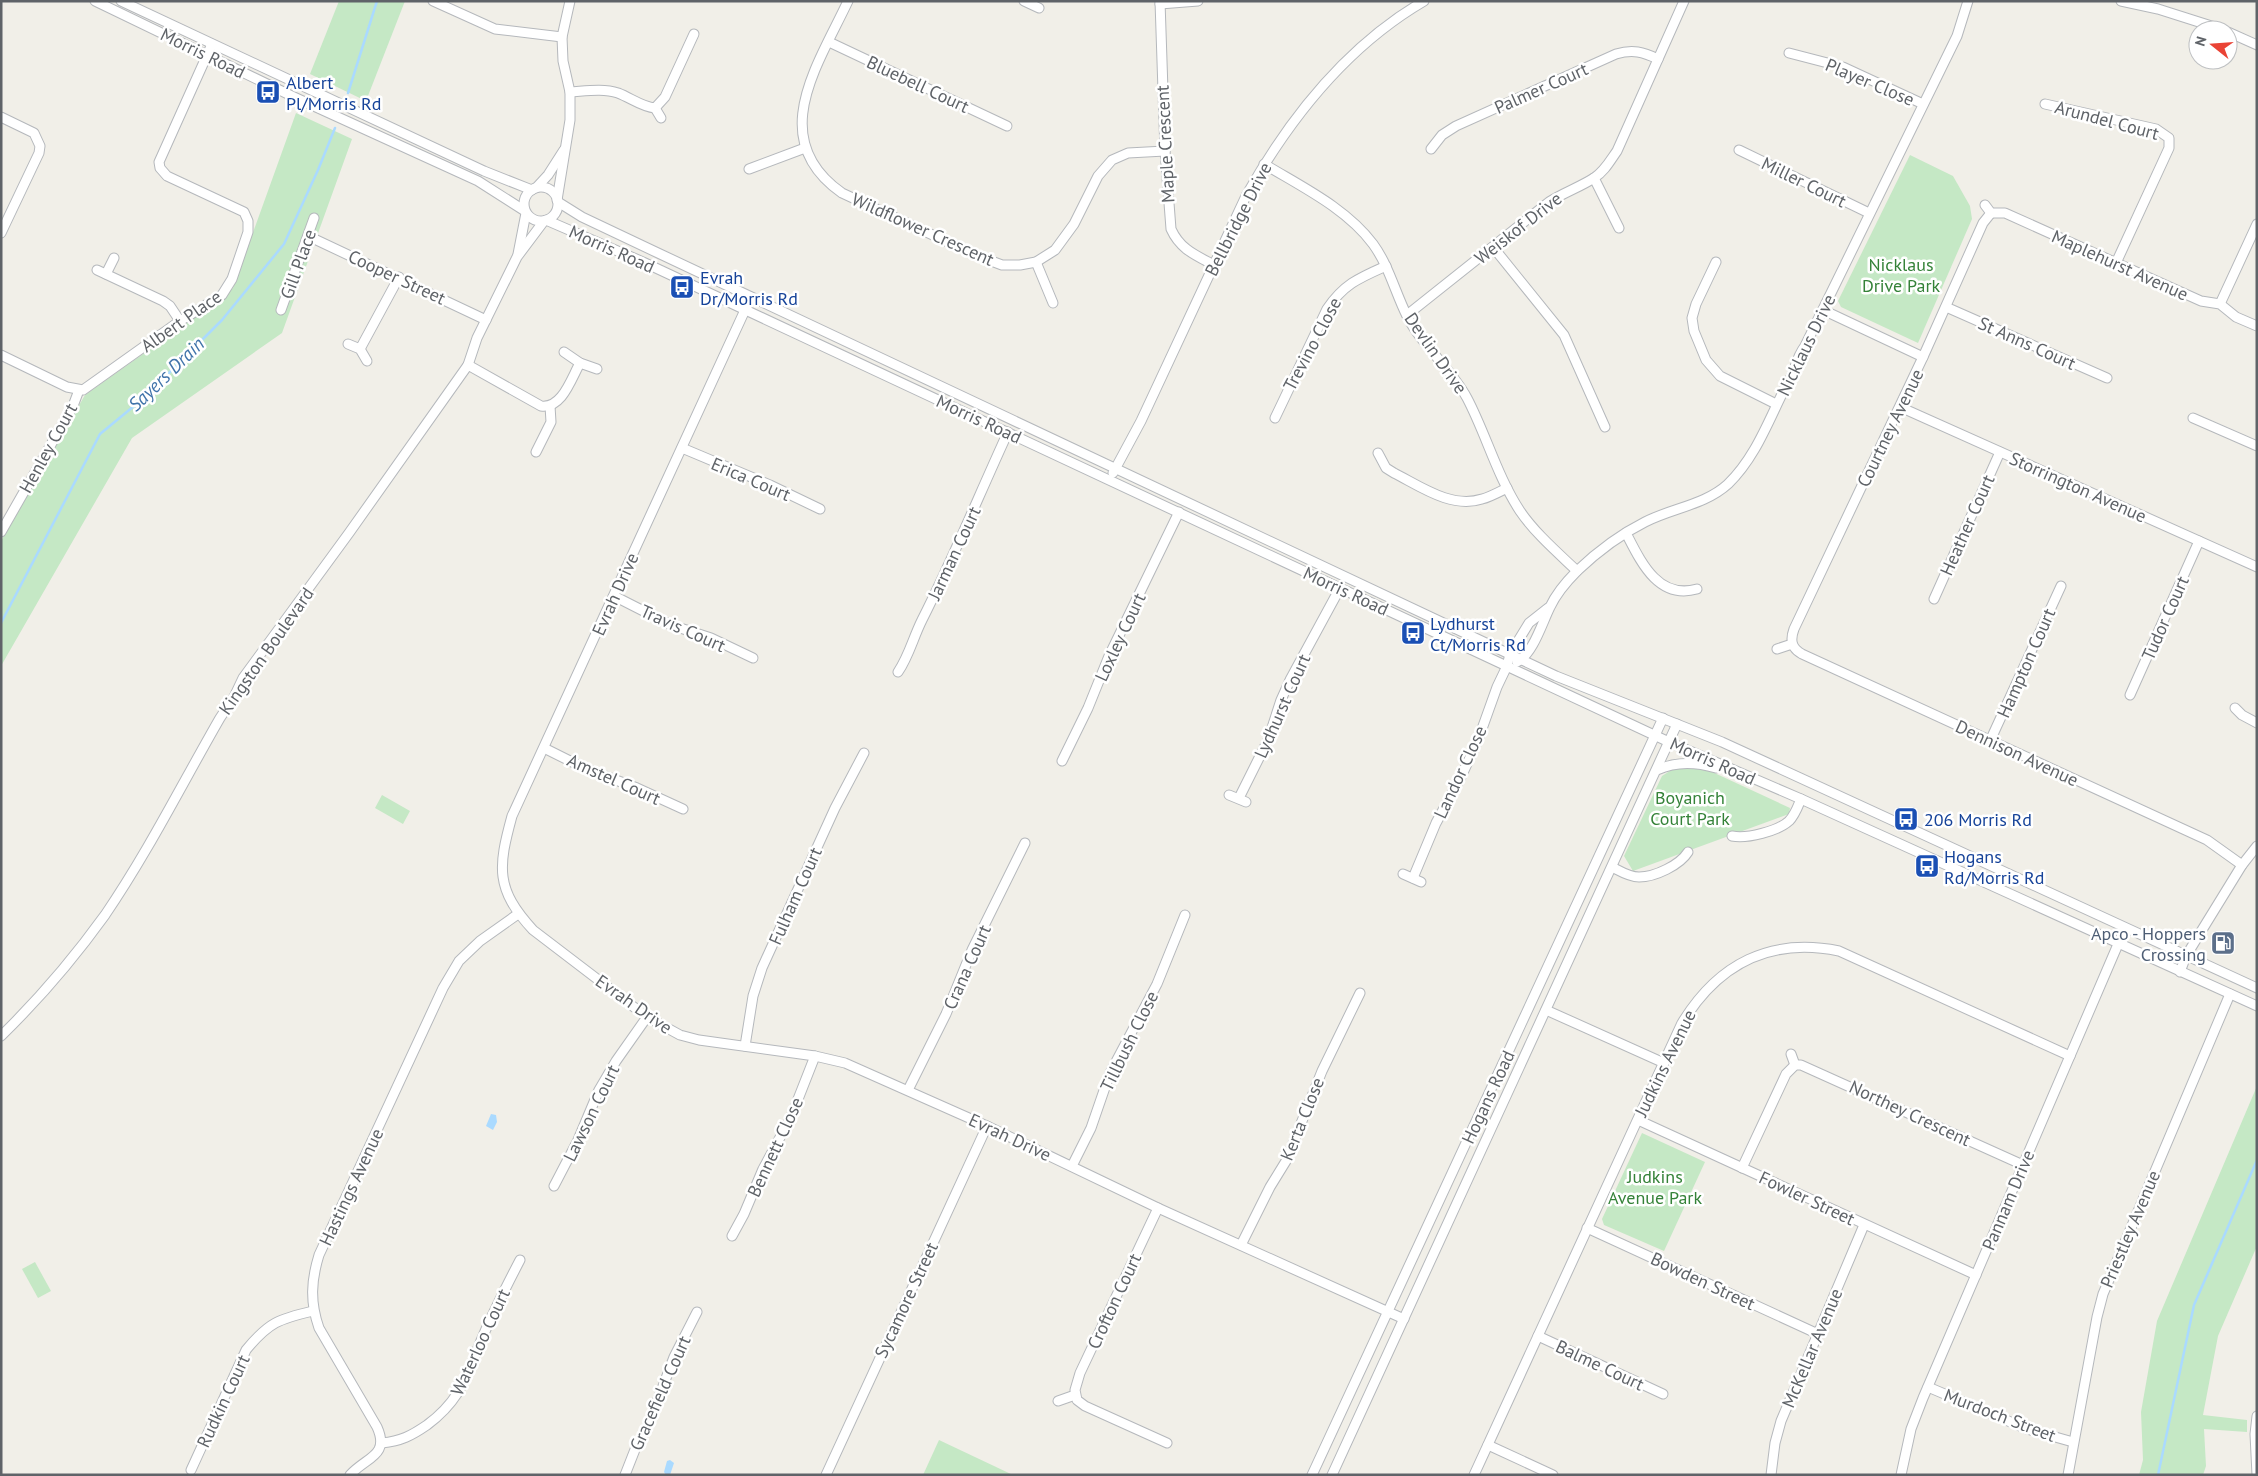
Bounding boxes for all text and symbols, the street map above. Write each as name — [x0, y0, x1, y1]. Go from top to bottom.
north arrow — [2188, 20, 2238, 70]
street label: Morris Road — [157, 23, 249, 83]
text: N — [2191, 34, 2211, 48]
street label: Bluebell Court — [863, 50, 973, 118]
street label: Player Close — [1822, 53, 1918, 111]
street label: Palmer Court — [1491, 57, 1591, 119]
place label: Albert Pl/Morris Rd — [286, 71, 381, 115]
bus stop icon: Albert Pl/Morris Rd — [255, 79, 281, 105]
street label: Maple Crescent — [1150, 85, 1180, 203]
street label: Arundel Court — [2052, 95, 2162, 145]
street label: Miller Court — [1758, 152, 1850, 212]
street label: Bellbridge Drive — [1199, 158, 1277, 280]
street label: Wildflower Crescent — [848, 187, 998, 271]
street label: Weiskof Drive — [1470, 187, 1566, 269]
street label: Morris Road — [566, 220, 658, 278]
street label: Maplehurst Avenue — [2048, 225, 2192, 305]
street label: Gill Place — [275, 226, 321, 302]
street label: Cooper Street — [345, 244, 449, 310]
park label: Nicklaus Drive Park — [1862, 253, 1940, 297]
place label: Evrah Dr/Morris Rd — [700, 266, 798, 310]
bus stop icon: Evrah Dr/Morris Rd — [669, 274, 695, 300]
street label: Albert Place — [136, 285, 226, 357]
street label: Nicklaus Drive — [1771, 290, 1841, 400]
street label: Trevino Close — [1278, 293, 1346, 395]
street label: Devlin Drive — [1400, 308, 1472, 398]
street label: St Anns Court — [1975, 311, 2079, 375]
water label: Sayers Drain — [123, 332, 209, 416]
street label: Courtney Avenue — [1851, 365, 1929, 491]
street label: Morris Road — [933, 389, 1025, 449]
street label: Henley Court — [14, 399, 82, 497]
street label: Storrington Avenue — [2006, 446, 2150, 528]
street label: Erica Court — [708, 452, 794, 506]
street label: Heather Court — [1935, 471, 1999, 579]
street label: Jarman Court — [922, 503, 986, 604]
street label: Evrah Drive — [587, 549, 643, 639]
street label: Morris Road — [1300, 561, 1392, 621]
street label: Tudor Court — [2136, 572, 2194, 664]
street label: Kingston Boulevard — [213, 583, 319, 719]
street label: Loxley Court — [1089, 589, 1151, 685]
street label: Travis Court — [637, 599, 729, 657]
street label: Hampton Court — [1992, 605, 2060, 721]
place label: Lydhurst Ct/Morris Rd — [1430, 612, 1526, 656]
bus stop icon: Lydhurst Ct/Morris Rd — [1400, 620, 1426, 646]
street label: Lydhurst Court — [1249, 650, 1315, 762]
street label: Dennison Avenue — [1952, 714, 2082, 792]
street label: Landor Close — [1428, 722, 1492, 822]
street label: Morris Road — [1667, 732, 1759, 790]
street label: Amstel Court — [564, 748, 664, 810]
park label: Boyanich Court Park — [1650, 786, 1730, 830]
bus stop icon: 206 Morris Rd — [1893, 806, 1919, 832]
place label: 206 Morris Rd — [1924, 808, 2032, 831]
street label: Fulham Court — [763, 844, 827, 948]
place label: Hogans Rd/Morris Rd — [1944, 845, 2045, 889]
bus stop icon: Hogans Rd/Morris Rd — [1914, 853, 1940, 879]
street label: Crana Court — [938, 921, 996, 1013]
place label: Apco - Hoppers Crossing — [2091, 922, 2206, 966]
fuel station icon: Apco - Hoppers Crossing — [2210, 930, 2236, 956]
street label: Evrah Drive — [591, 969, 677, 1039]
street label: Tillbush Close — [1095, 987, 1163, 1095]
street label: Judkins Avenue — [1629, 1006, 1701, 1121]
street label: Hogans Road — [1456, 1047, 1520, 1147]
street label: Lawson Court — [558, 1061, 624, 1165]
street label: Kerta Close — [1275, 1074, 1329, 1164]
street label: Northey Crescent — [1846, 1075, 1974, 1151]
street label: Bennett Close — [742, 1093, 808, 1201]
street label: Evrah Drive — [965, 1108, 1055, 1166]
street label: Hastings Avenue — [314, 1125, 388, 1249]
street label: Pannam Drive — [1977, 1146, 2039, 1254]
park label: Judkins Avenue Park — [1608, 1165, 1702, 1209]
street label: Fowler Street — [1755, 1166, 1859, 1230]
street label: Priestley Avenue — [2095, 1167, 2165, 1291]
street label: Sycamore Street — [869, 1238, 943, 1362]
street label: Bowden Street — [1647, 1247, 1759, 1315]
street label: Crofton Court — [1082, 1249, 1146, 1353]
street label: Waterloo Court — [445, 1285, 515, 1399]
street label: McKellar Avenue — [1776, 1285, 1848, 1411]
street label: Gracefield Court — [624, 1332, 696, 1454]
street label: Balme Court — [1552, 1334, 1648, 1396]
street label: Rudkin Court — [191, 1351, 255, 1451]
street label: Murdoch Street — [1941, 1383, 2059, 1447]

